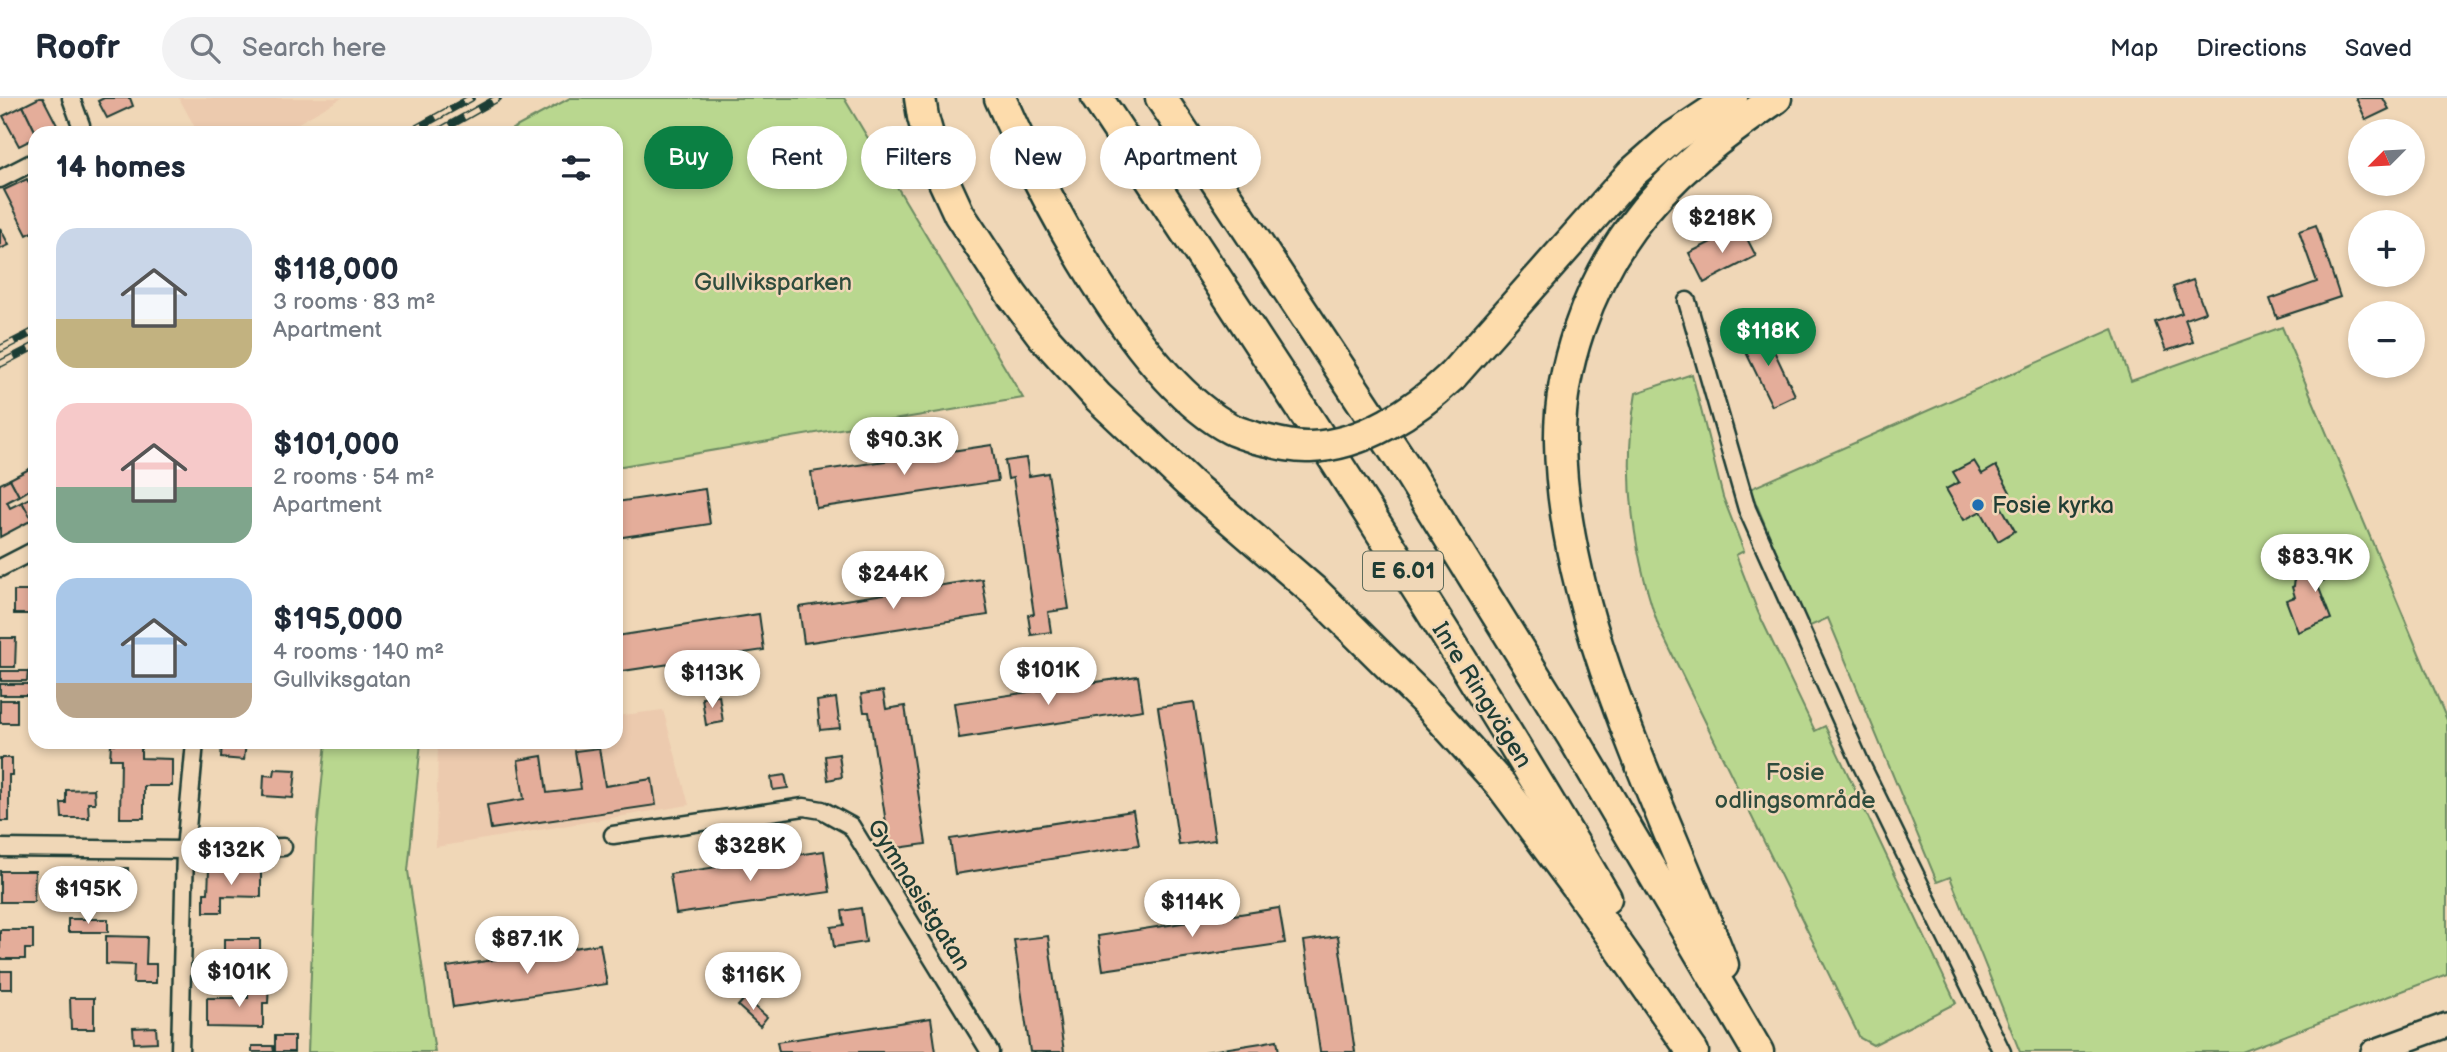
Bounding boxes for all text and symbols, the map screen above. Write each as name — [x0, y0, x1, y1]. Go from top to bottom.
search box — [162, 17, 652, 80]
text: Roofr — [35, 28, 120, 68]
icon: search — [186, 29, 224, 67]
text: Search here — [242, 33, 386, 64]
text: Map — [2110, 34, 2158, 63]
text: Directions — [2196, 34, 2307, 63]
text: Saved — [2345, 34, 2412, 63]
north arrow — [2348, 119, 2426, 196]
map controls — [2348, 119, 2425, 378]
chip: Buy — [644, 126, 733, 189]
chip: Rent — [747, 126, 847, 189]
chip: Filters — [861, 126, 976, 189]
chip: New — [990, 126, 1086, 189]
chip: Apartment — [1100, 126, 1261, 189]
icon: filters — [557, 149, 595, 187]
text: 14 homes — [56, 150, 185, 186]
pin: $218K — [1673, 195, 1771, 255]
text: $218K — [1688, 204, 1756, 232]
button: + — [2348, 210, 2425, 287]
text: $118,000 — [273, 252, 399, 288]
icon: home — [112, 256, 196, 340]
park label: Gullviksparken — [694, 268, 852, 297]
text: 3 rooms · 83 m² — [273, 288, 435, 316]
button: − — [2348, 301, 2425, 378]
pin: $118K — [1719, 308, 1817, 368]
text: Apartment — [273, 316, 382, 344]
text: $118K — [1736, 317, 1800, 345]
pin: $90.3K — [847, 418, 961, 477]
text: $90.3K — [865, 426, 943, 454]
text: $101,000 — [273, 427, 399, 463]
icon: home — [112, 431, 196, 515]
text: 2 rooms · 54 m² — [273, 463, 435, 491]
text: Apartment — [273, 491, 382, 519]
place label: Fosie kyrka — [1992, 491, 2114, 520]
marker: Fosie kyrka — [1970, 497, 1986, 513]
pin: $83.9K — [2258, 534, 2372, 594]
text: $83.9K — [2277, 543, 2353, 571]
road number: E 6.01 — [1363, 551, 1443, 590]
pin: $244K — [844, 552, 942, 611]
text: $244K — [858, 560, 928, 588]
text: $195,000 — [273, 602, 403, 638]
icon: home — [112, 606, 196, 690]
street label: Inre Ringvägen — [1426, 617, 1538, 773]
text: 4 rooms · 140 m² — [273, 638, 444, 666]
pin: $101K — [999, 648, 1097, 707]
pin: $113K — [663, 650, 761, 710]
text: $101K — [1016, 656, 1080, 684]
text: $113K — [680, 659, 744, 687]
text: Gullviksgatan — [273, 666, 411, 694]
park label: Fosie odlingsområde — [1715, 758, 1875, 815]
street label: Gymnasistgatan — [861, 814, 977, 976]
pin: $328K — [701, 824, 799, 883]
pin: $132K — [182, 828, 280, 887]
text: $328K — [714, 832, 786, 860]
text: $132K — [197, 836, 265, 864]
pin: $195K — [39, 866, 137, 926]
text: $195K — [54, 875, 122, 903]
pin: $114K — [1143, 880, 1241, 939]
text: $114K — [1160, 888, 1224, 916]
pin: $87.1K — [470, 916, 584, 976]
text: $87.1K — [491, 925, 563, 953]
pin: $101K — [190, 950, 288, 1009]
pin: $116K — [704, 953, 802, 1012]
text: $101K — [207, 958, 271, 986]
text: $116K — [721, 961, 785, 989]

